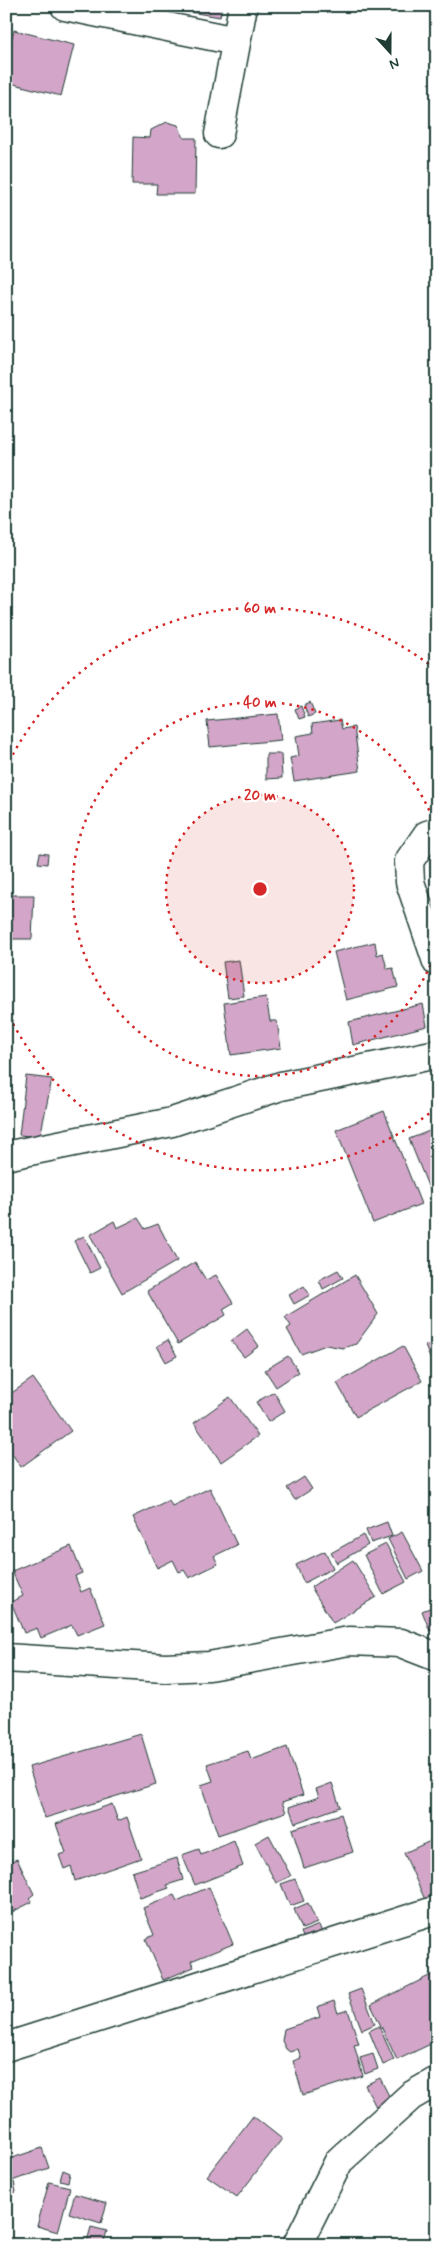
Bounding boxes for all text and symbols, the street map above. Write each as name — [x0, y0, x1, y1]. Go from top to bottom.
north arrow — [366, 28, 416, 78]
text: N — [387, 53, 402, 73]
text: 60 m — [244, 599, 276, 619]
text: 40 m — [243, 693, 277, 713]
text: 20 m — [244, 786, 276, 806]
centre of rings — [251, 880, 269, 898]

